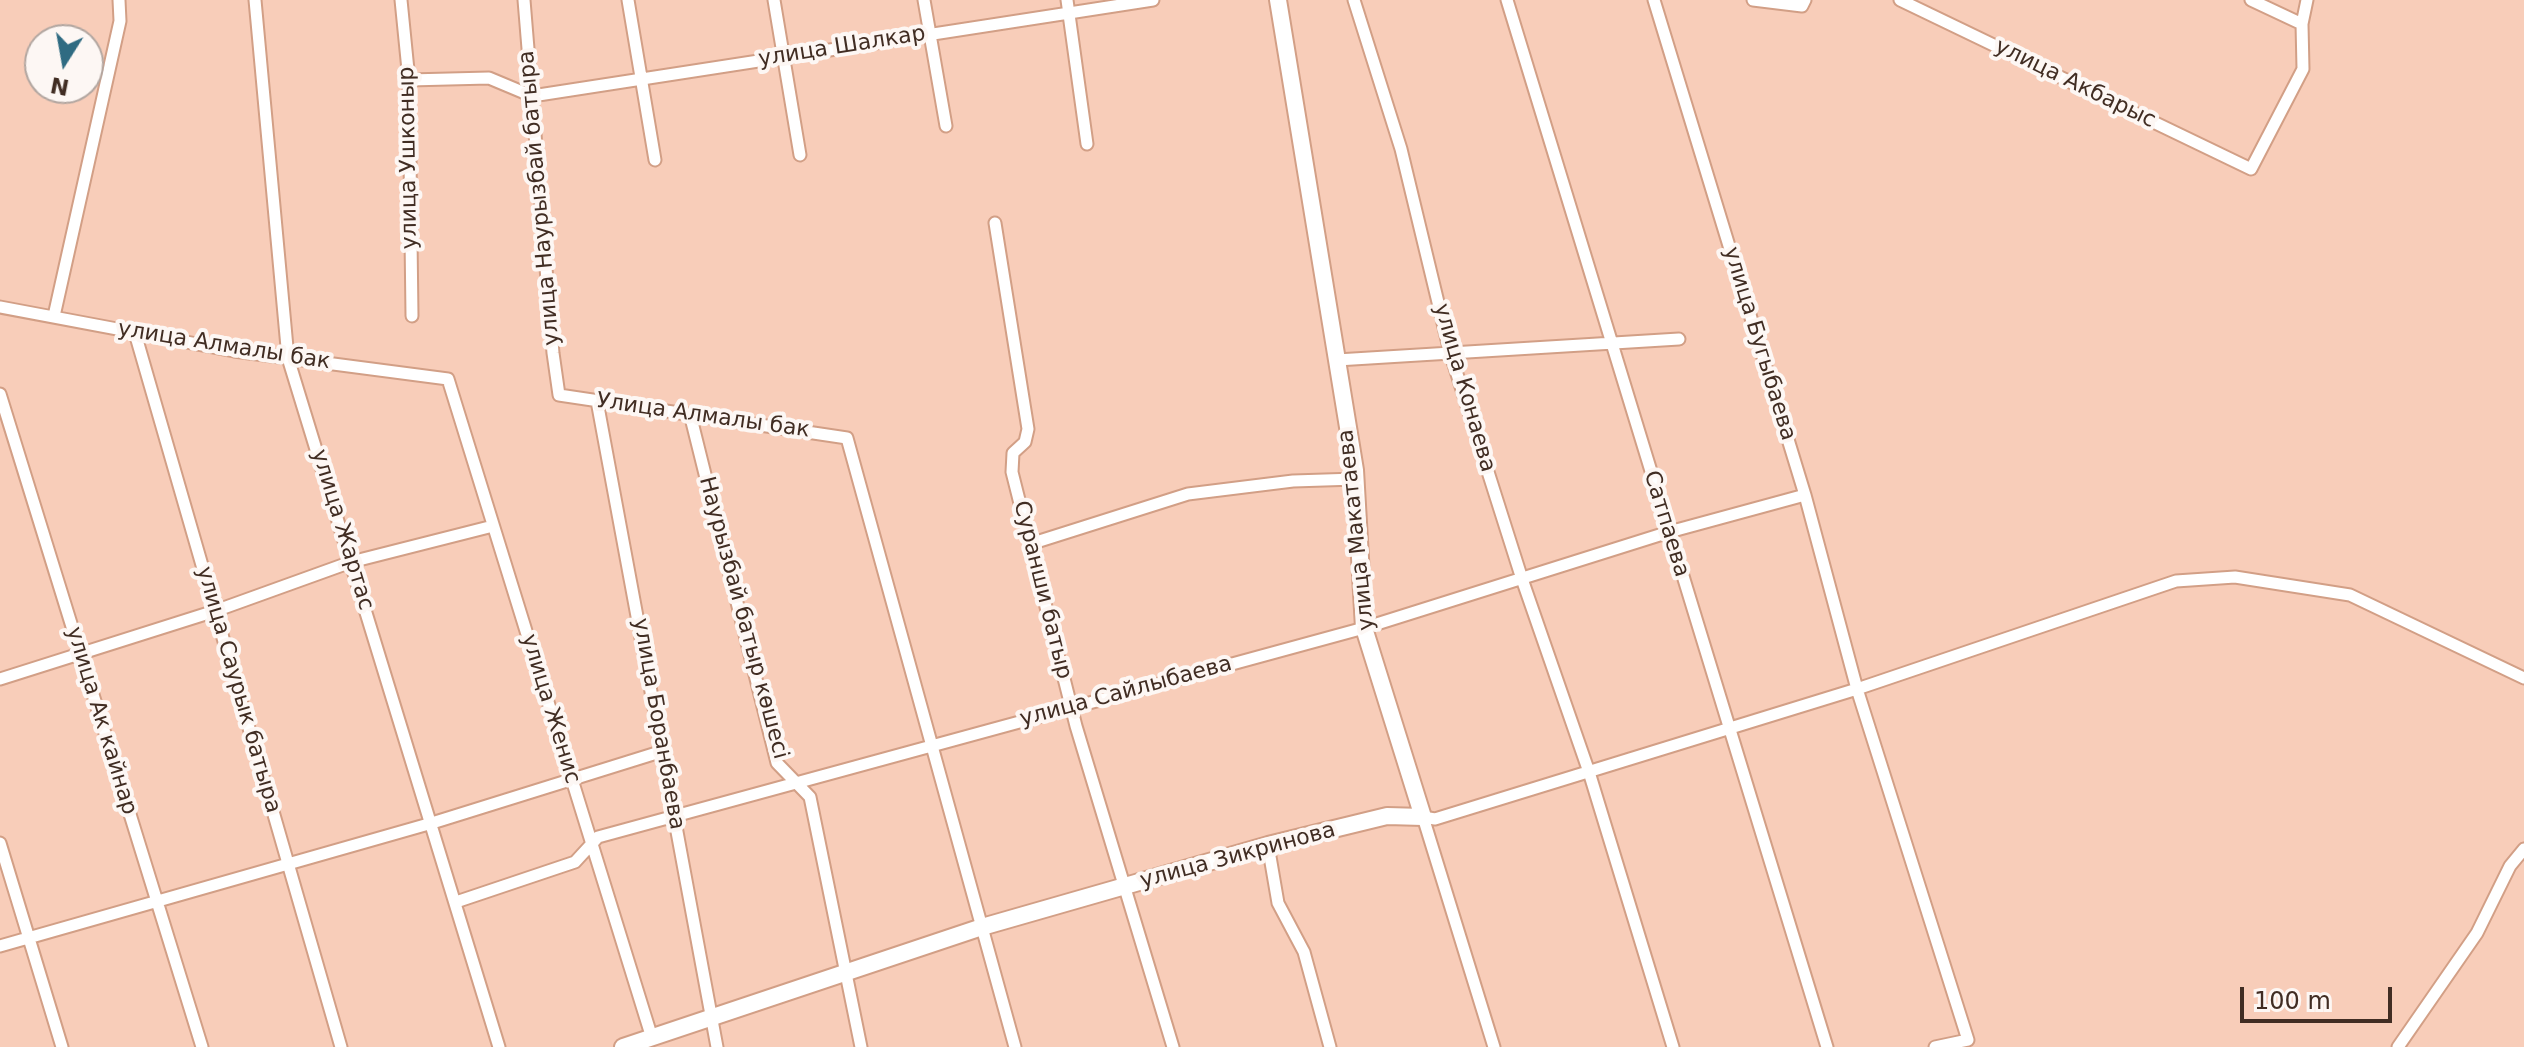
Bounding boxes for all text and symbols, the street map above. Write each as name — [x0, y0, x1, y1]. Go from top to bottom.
street label: улица Шалкар — [757, 21, 927, 73]
north arrow — [24, 24, 104, 104]
street label: улица Акбарыс — [1990, 34, 2160, 134]
street label: улица Наурызбай батыра — [514, 49, 566, 347]
street label: улица Ушконыр — [394, 66, 424, 250]
text: N — [48, 72, 71, 100]
street label: улица Бугыбаева — [1717, 244, 1801, 444]
street label: улица Конаева — [1427, 301, 1501, 475]
street label: улица Алмалы бак — [116, 316, 332, 376]
street label: Улица Алмалы бак — [595, 388, 811, 444]
street label: улица Макатаева — [1333, 428, 1381, 632]
street label: улица Жартас — [305, 447, 379, 613]
street label: Сатпаева — [1637, 468, 1695, 580]
street label: Наурызбай батыр көшесі — [693, 474, 793, 762]
street label: Суранши батыр — [1007, 498, 1077, 682]
street label: улица Саурык батыра — [190, 564, 286, 816]
street label: улица Боранбаева — [626, 616, 690, 832]
street label: улица Ак кайнар — [60, 624, 142, 818]
street label: улица Женис — [515, 631, 585, 787]
street label: улица Сайлыбаева — [1017, 651, 1235, 733]
street label: улица Зикринова — [1137, 817, 1339, 895]
scale bar — [2244, 971, 2396, 1021]
text: 100 m — [2254, 987, 2331, 1015]

